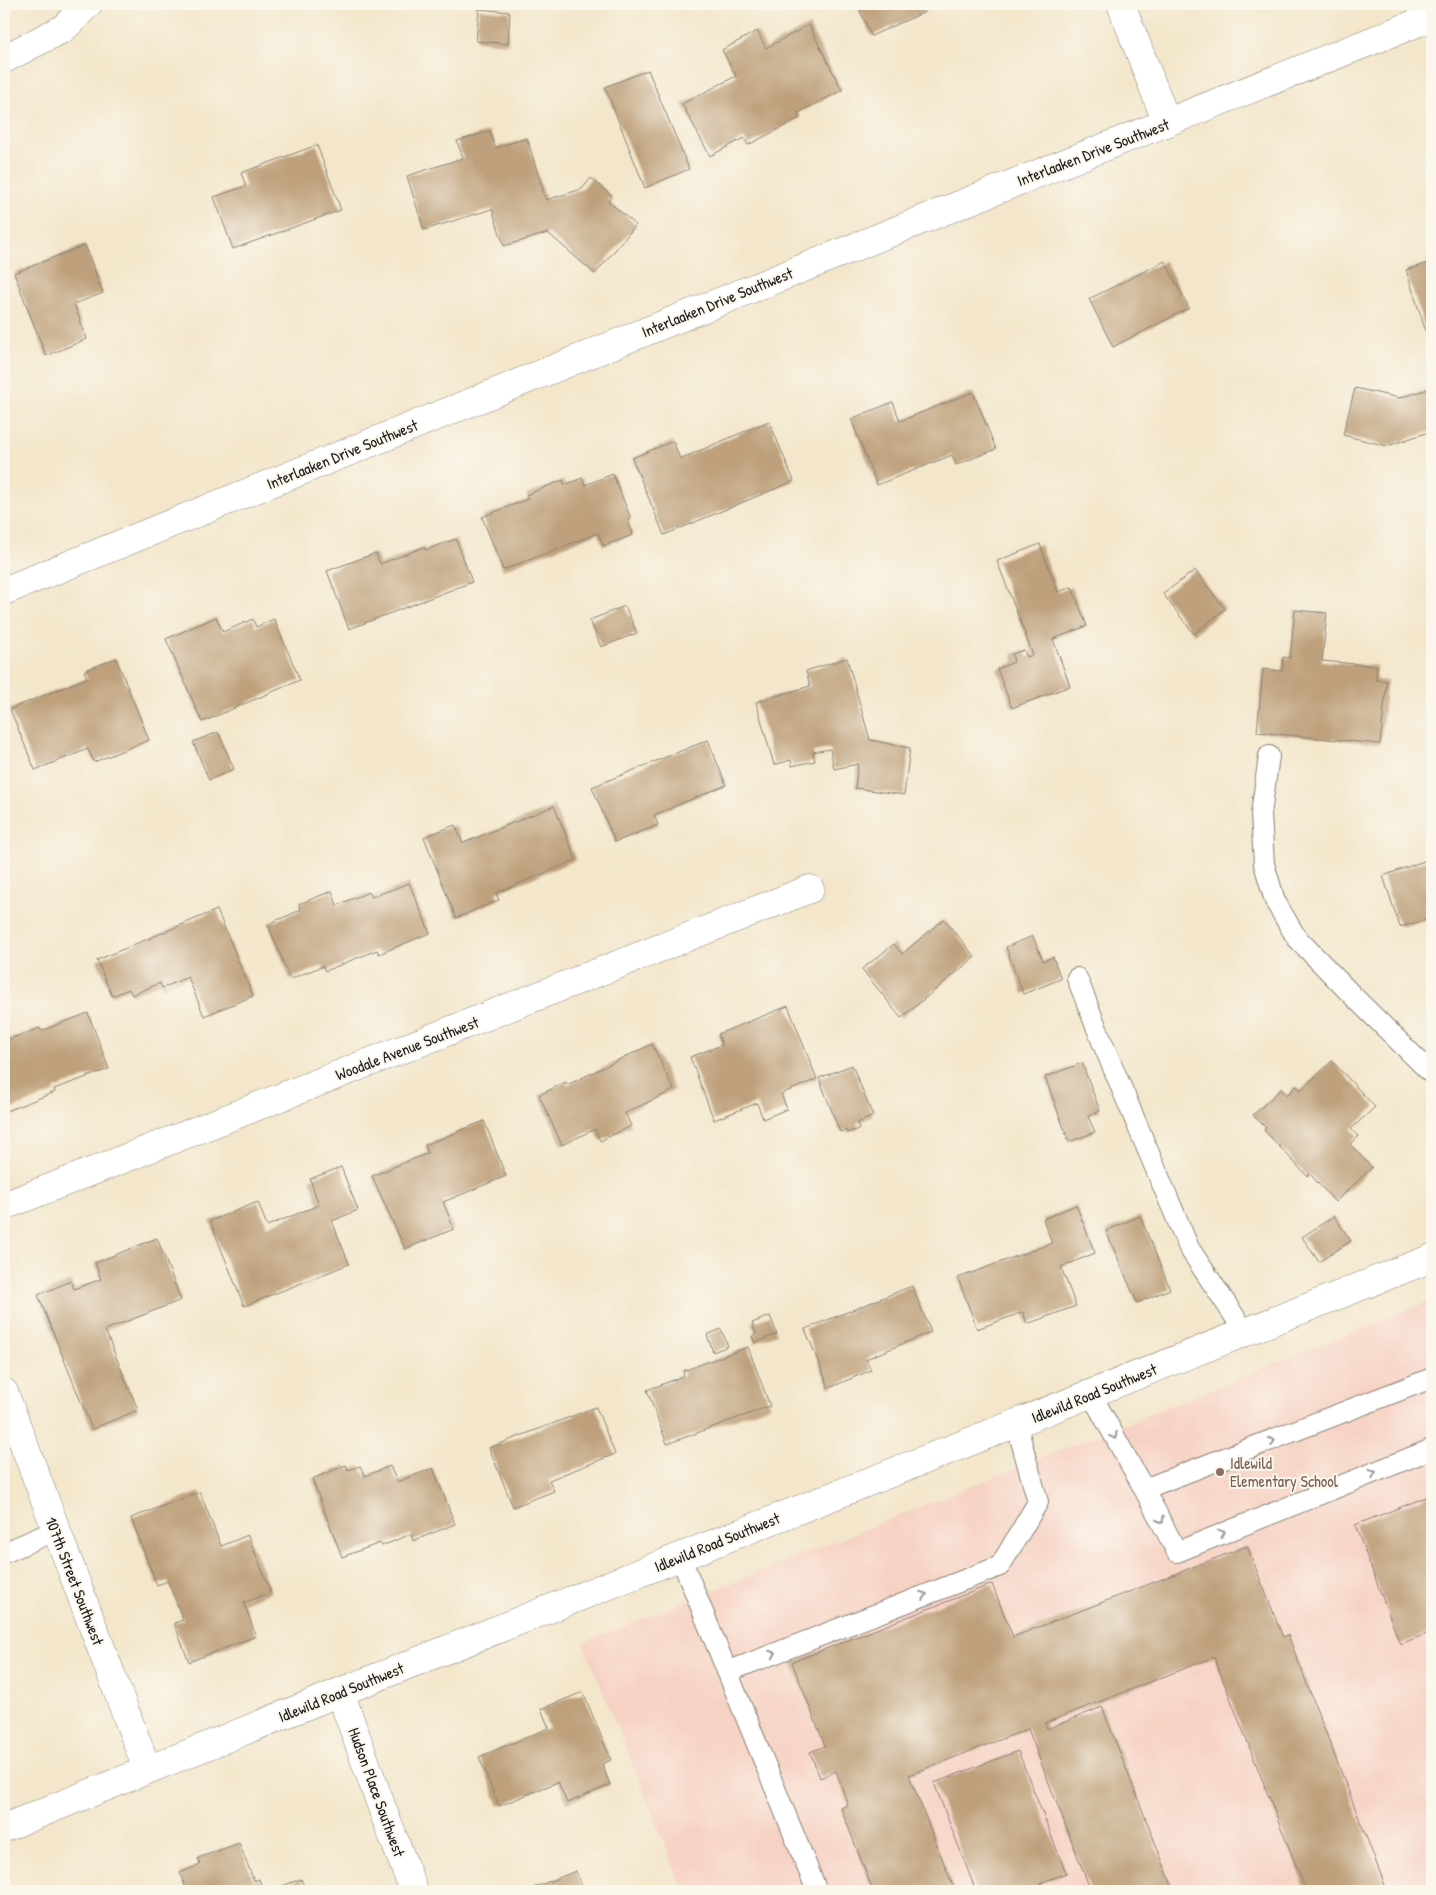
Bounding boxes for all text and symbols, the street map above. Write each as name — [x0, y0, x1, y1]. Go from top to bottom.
street label: Interlaaken Drive Southwest — [1014, 113, 1173, 191]
street label: Interlaaken Drive Southwest — [638, 261, 796, 342]
street label: Interlaaken Drive Southwest — [263, 413, 421, 494]
street label: Woodale Avenue Southwest — [332, 1010, 482, 1085]
street label: Idlewild Road Southwest — [1028, 1358, 1160, 1428]
one-way arrow — [1108, 1431, 1118, 1440]
one-way arrow — [1267, 1436, 1276, 1447]
place label: Idlewild Elementary School — [1230, 1452, 1339, 1492]
marker: Idlewild Elementary School — [1214, 1466, 1226, 1478]
one-way arrow — [1368, 1468, 1377, 1479]
street label: Idlewild Road Southwest — [651, 1507, 783, 1577]
street label: 107th Street Southwest — [40, 1514, 110, 1649]
one-way arrow — [1155, 1515, 1165, 1524]
one-way arrow — [1218, 1529, 1226, 1539]
one-way arrow — [919, 1591, 928, 1601]
one-way arrow — [768, 1650, 777, 1661]
street label: Idlewild Road Southwest — [275, 1657, 407, 1727]
street label: Hudson Place Southwest — [343, 1724, 411, 1860]

